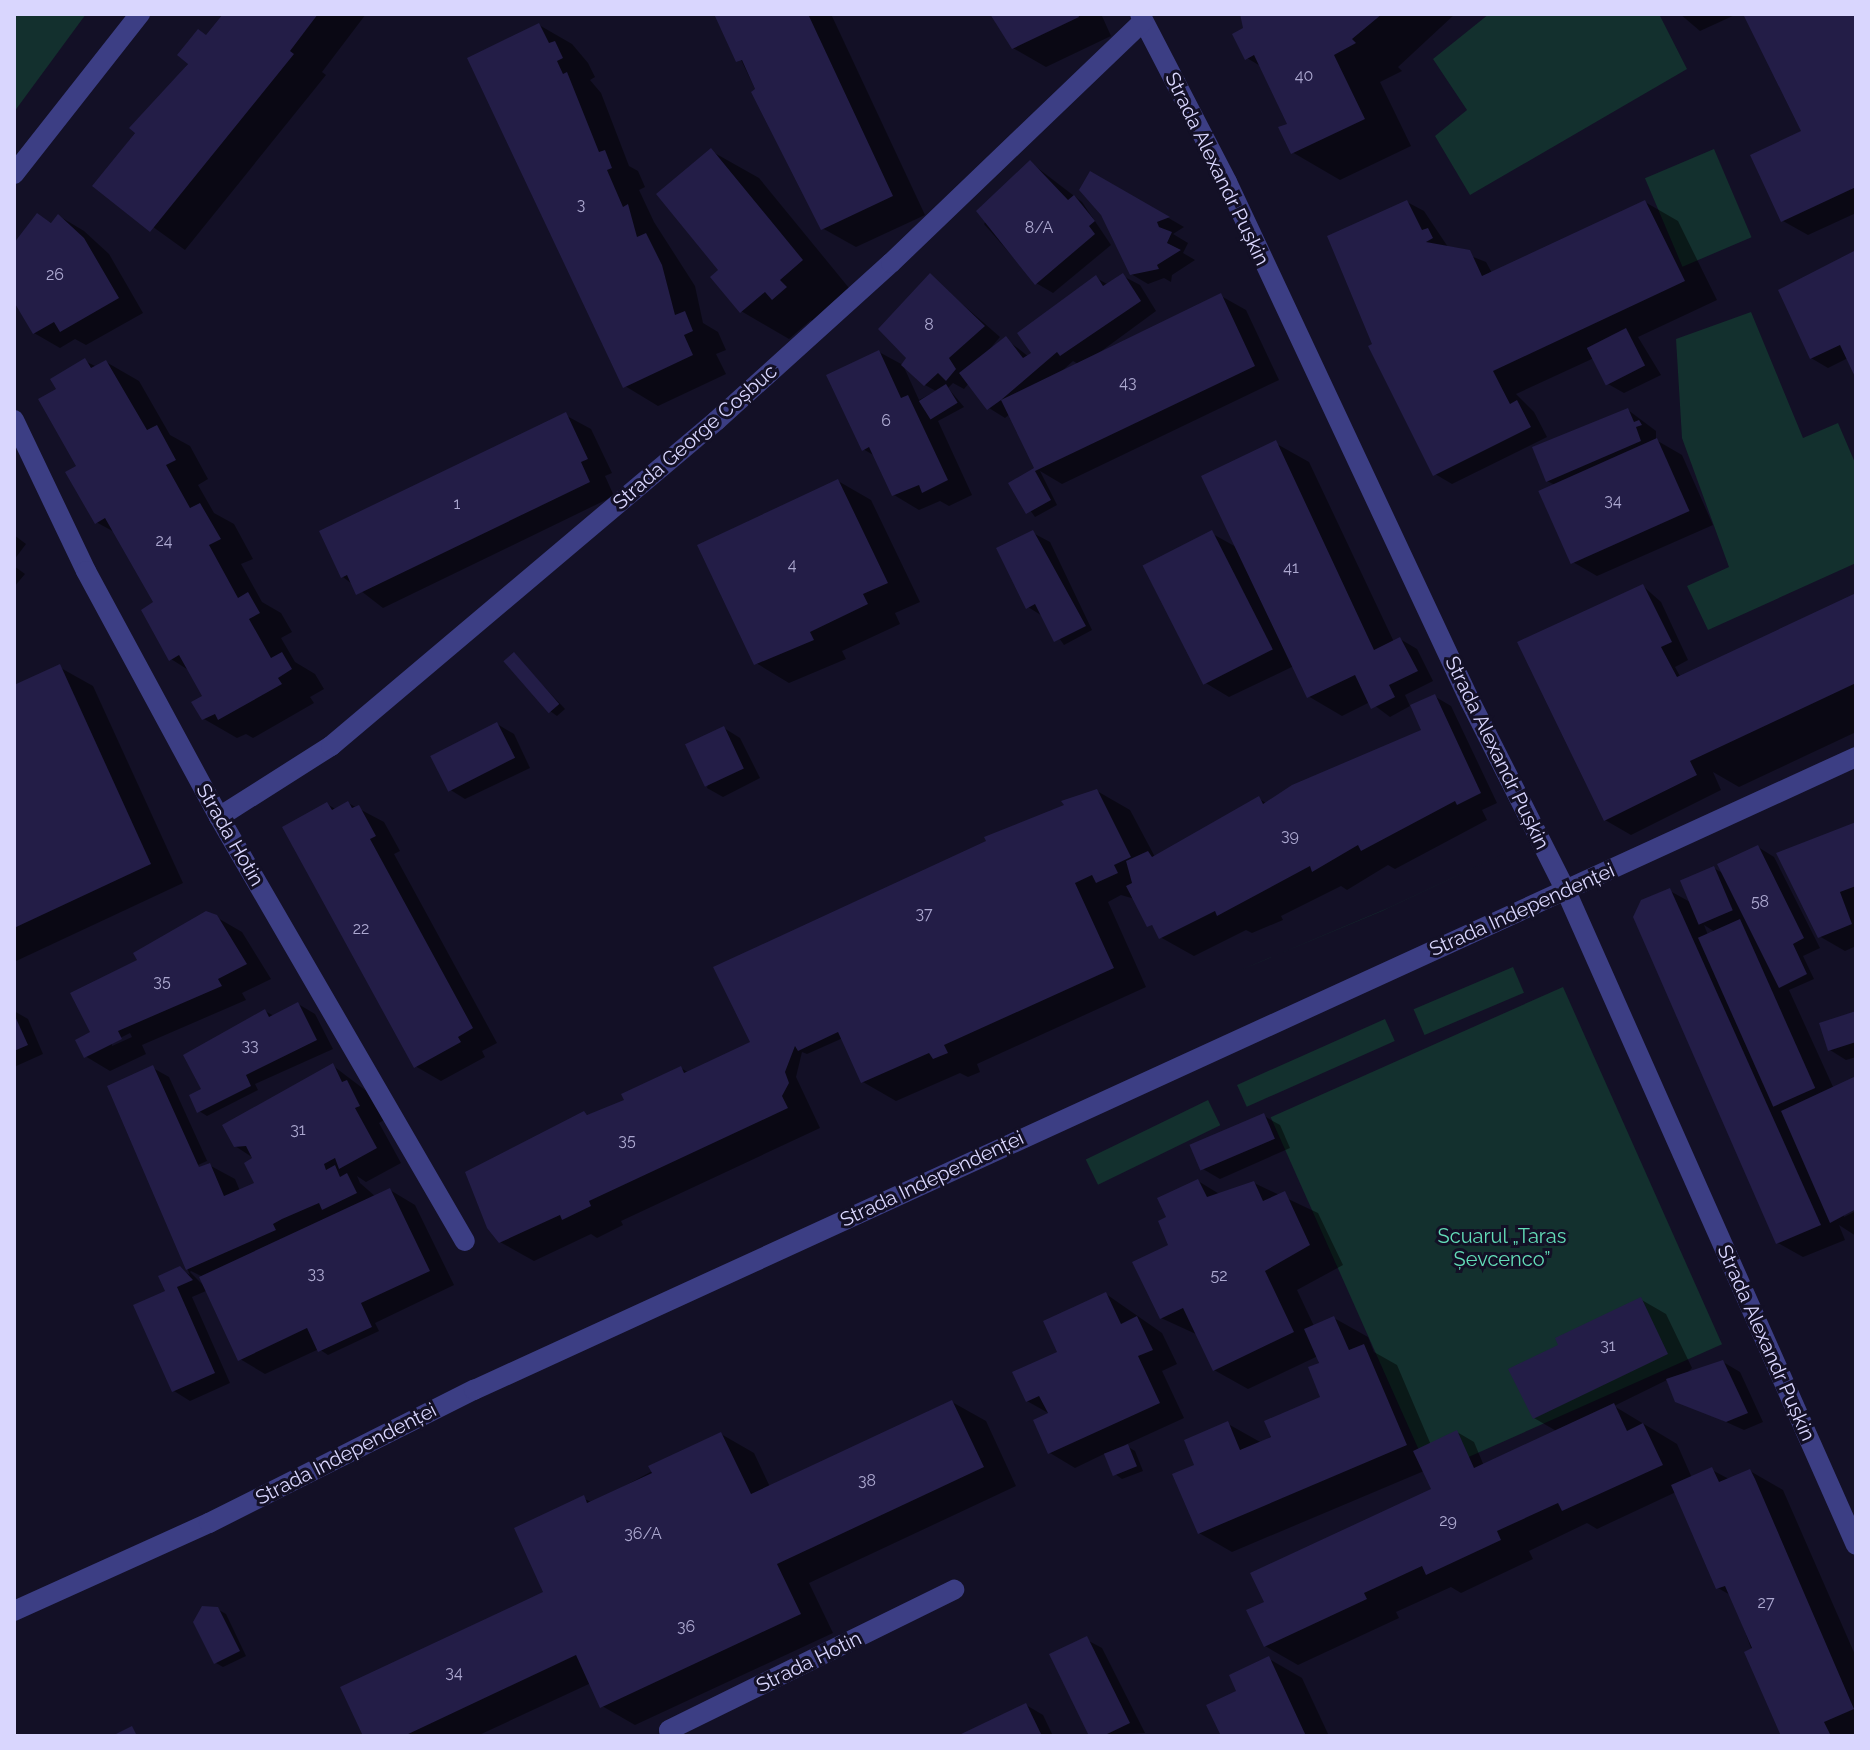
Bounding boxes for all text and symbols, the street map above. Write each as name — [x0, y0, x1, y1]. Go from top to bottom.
house number: 40 — [1295, 66, 1313, 86]
street label: Strada Alexandr Pușkin — [1160, 68, 1274, 270]
house number: 3 — [577, 195, 585, 215]
house number: 8/A — [1025, 218, 1053, 238]
house number: 26 — [46, 265, 64, 285]
house number: 8 — [924, 315, 934, 335]
street label: Strada George Coșbuc — [608, 359, 782, 515]
house number: 43 — [1119, 373, 1137, 393]
house number: 6 — [881, 411, 891, 431]
house number: 34 — [1604, 491, 1622, 511]
house number: 1 — [454, 494, 460, 514]
house number: 24 — [155, 531, 173, 551]
house number: 4 — [788, 555, 796, 575]
house number: 41 — [1283, 558, 1299, 578]
street label: Strada Alexandr Pușkin — [1440, 652, 1554, 854]
street label: Strada Hotin — [191, 780, 269, 890]
house number: 39 — [1281, 826, 1299, 846]
street label: Strada Independenței — [1426, 858, 1618, 962]
house number: 58 — [1751, 892, 1769, 912]
house number: 37 — [915, 904, 933, 924]
house number: 22 — [353, 919, 369, 939]
house number: 35 — [153, 972, 171, 992]
house number: 33 — [241, 1036, 259, 1056]
house number: 31 — [290, 1120, 306, 1140]
street label: Strada Independenței — [836, 1126, 1028, 1232]
house number: 35 — [618, 1131, 636, 1151]
park label: Scuarul „Taras Șevcenco” — [1437, 1224, 1567, 1271]
street label: Strada Alexandr Pușkin — [1712, 1241, 1820, 1445]
house number: 33 — [307, 1264, 325, 1284]
house number: 52 — [1210, 1266, 1228, 1286]
house number: 31 — [1600, 1336, 1616, 1356]
street label: Strada Independenței — [252, 1398, 440, 1510]
house number: 38 — [858, 1471, 876, 1491]
house number: 29 — [1439, 1511, 1457, 1531]
house number: 36/A — [624, 1524, 662, 1544]
house number: 27 — [1758, 1593, 1774, 1613]
house number: 36 — [677, 1617, 695, 1637]
street label: Strada Hotin — [752, 1626, 866, 1698]
house number: 34 — [445, 1663, 463, 1683]

